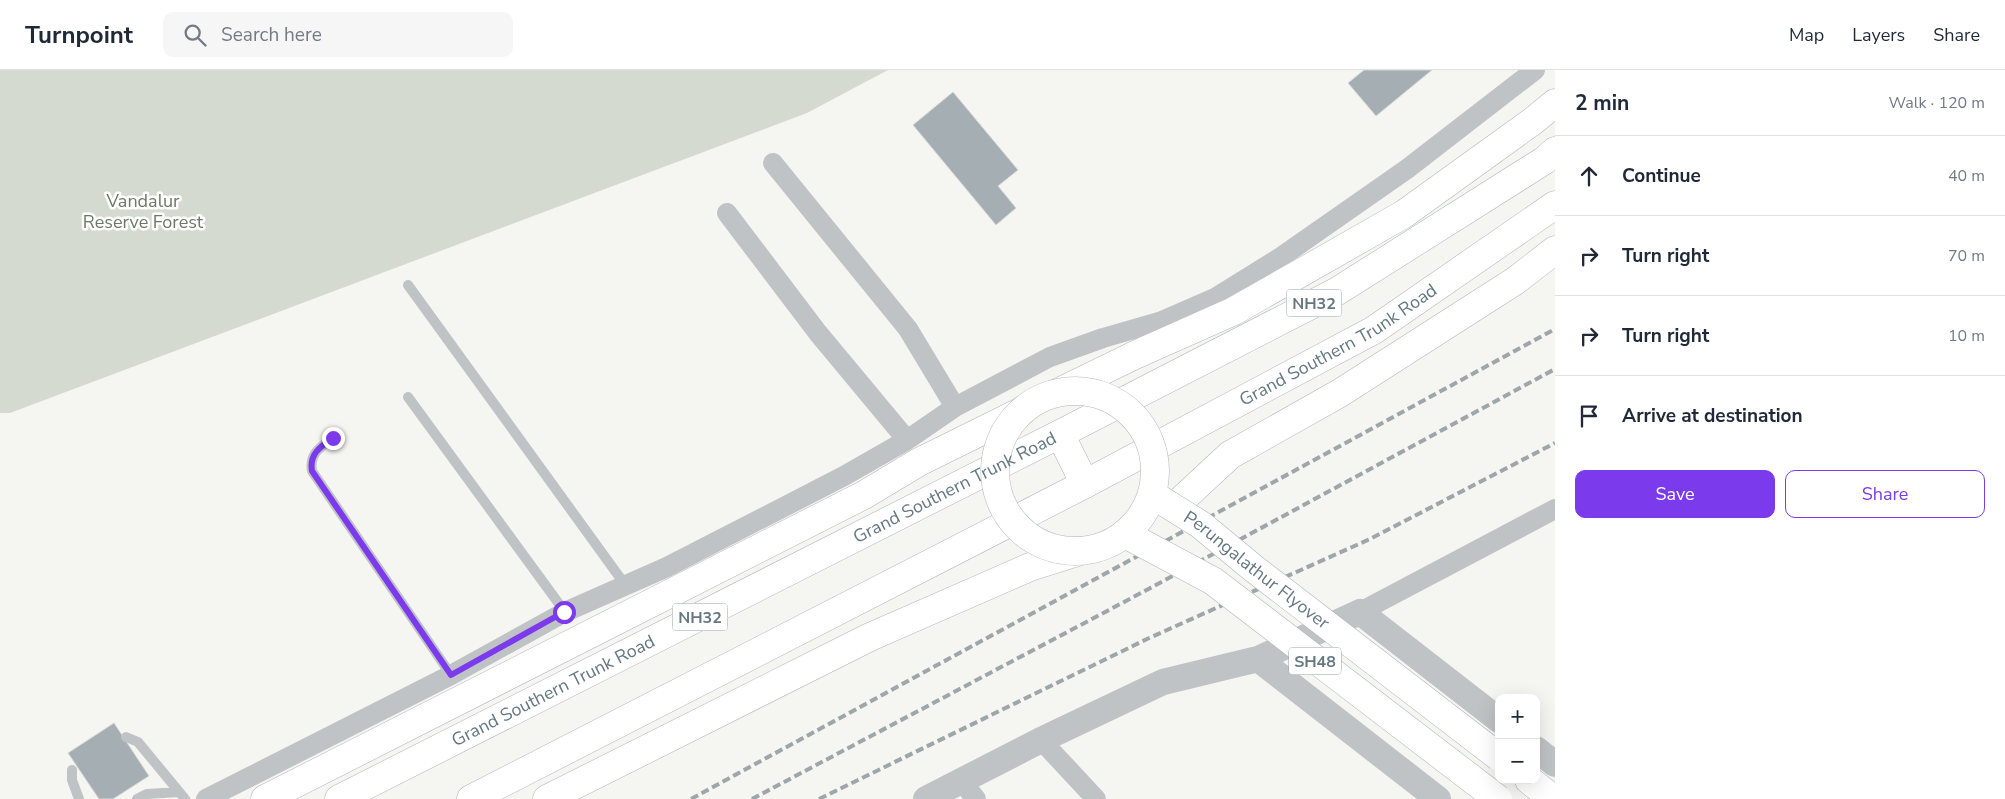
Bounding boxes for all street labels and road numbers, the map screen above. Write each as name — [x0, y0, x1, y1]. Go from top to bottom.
street label: Grand Southern Trunk Road — [1235, 278, 1442, 412]
road number: NH32 — [1286, 290, 1342, 317]
street label: Grand Southern Trunk Road — [849, 426, 1060, 549]
street label: Perungalathur Flyover — [1179, 505, 1335, 635]
road number: NH32 — [672, 604, 728, 630]
street label: Grand Southern Trunk Road — [447, 629, 659, 752]
road number: SH48 — [1289, 648, 1341, 674]

